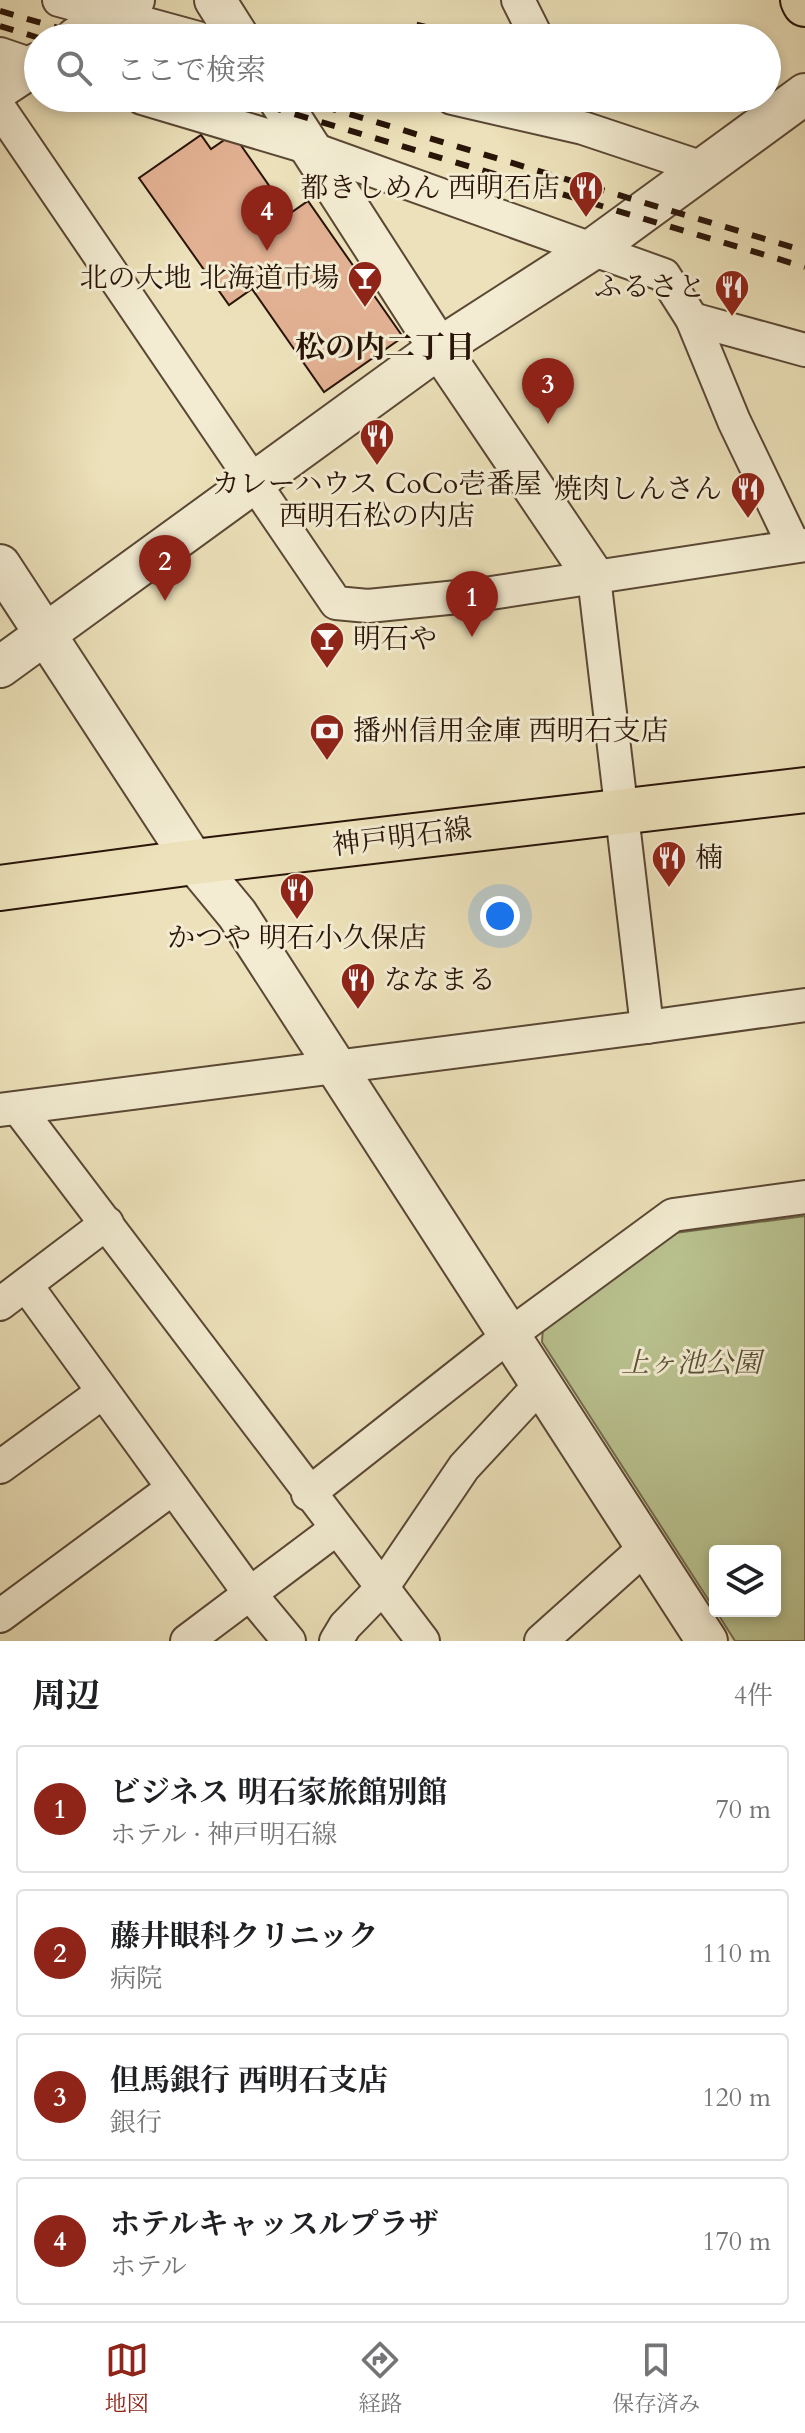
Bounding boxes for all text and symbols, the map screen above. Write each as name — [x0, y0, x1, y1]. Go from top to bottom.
search box — [24, 24, 781, 112]
icon: search — [52, 46, 96, 90]
text: ここで検索 — [116, 50, 266, 91]
place label: 都きしめん 西明石店 — [300, 169, 560, 207]
restaurant icon: 都きしめん 西明石店 — [567, 169, 605, 219]
pin: 4 — [241, 185, 293, 251]
place label: 北の大地 北海道市場 — [79, 259, 339, 297]
bar icon: 北の大地 北海道市場 — [346, 259, 384, 309]
place label: ふるさと — [594, 268, 706, 306]
restaurant icon: ふるさと — [713, 268, 751, 318]
district label: 松の内二丁目 — [295, 327, 475, 368]
pin: 3 — [522, 358, 574, 424]
restaurant icon: カレーハウス CoCo壱番屋 西明石松の内店 — [358, 417, 396, 467]
place label: カレーハウス CoCo壱番屋 西明石松の内店 — [212, 465, 542, 535]
place label: 焼肉しんさん — [554, 470, 722, 508]
restaurant icon: 焼肉しんさん — [729, 470, 767, 520]
pin: 2 — [139, 535, 191, 601]
pin: 1 — [446, 571, 498, 637]
bar icon: 明石や — [308, 620, 346, 670]
place label: 明石や — [353, 620, 437, 658]
bank icon: 播州信用金庫 西明石支店 — [308, 712, 346, 762]
place label: 播州信用金庫 西明石支店 — [353, 712, 669, 750]
street label: 神戸明石線 — [330, 810, 474, 864]
restaurant icon: 楠 — [650, 839, 688, 889]
place label: 楠 — [695, 839, 723, 877]
restaurant icon: かつや 明石小久保店 — [278, 871, 316, 921]
your location — [480, 896, 520, 936]
place label: かつや 明石小久保店 — [167, 919, 427, 957]
restaurant icon: ななまる — [339, 961, 377, 1011]
place label: ななまる — [384, 961, 496, 999]
park label: 上ヶ池公園 — [621, 1344, 765, 1382]
map controls — [709, 1545, 781, 1617]
button: layers — [709, 1545, 781, 1617]
text: 周辺 — [32, 1673, 100, 1719]
text: 4件 — [734, 1678, 773, 1713]
text: ビジネス 明石家旅館別館 — [110, 1772, 447, 1813]
text: 1 — [53, 1792, 67, 1827]
text: 70 m — [715, 1792, 771, 1827]
text: ホテル · 神戸明石線 — [110, 1817, 337, 1852]
text: 藤井眼科クリニック — [110, 1916, 378, 1957]
text: 2 — [53, 1936, 67, 1971]
text: 110 m — [702, 1936, 771, 1971]
text: 病院 — [110, 1961, 162, 1996]
text: 但馬銀行 西明石支店 — [110, 2060, 388, 2101]
text: 3 — [53, 2080, 67, 2115]
text: 120 m — [702, 2080, 771, 2115]
text: 銀行 — [110, 2105, 162, 2140]
text: ホテルキャッスルプラザ — [110, 2204, 439, 2245]
text: 4 — [53, 2224, 67, 2259]
text: 170 m — [702, 2224, 771, 2259]
text: ホテル — [110, 2249, 187, 2284]
tab: 地図 — [105, 2338, 149, 2419]
tab: 経路 — [358, 2338, 402, 2419]
tab: 保存済み — [612, 2338, 700, 2419]

